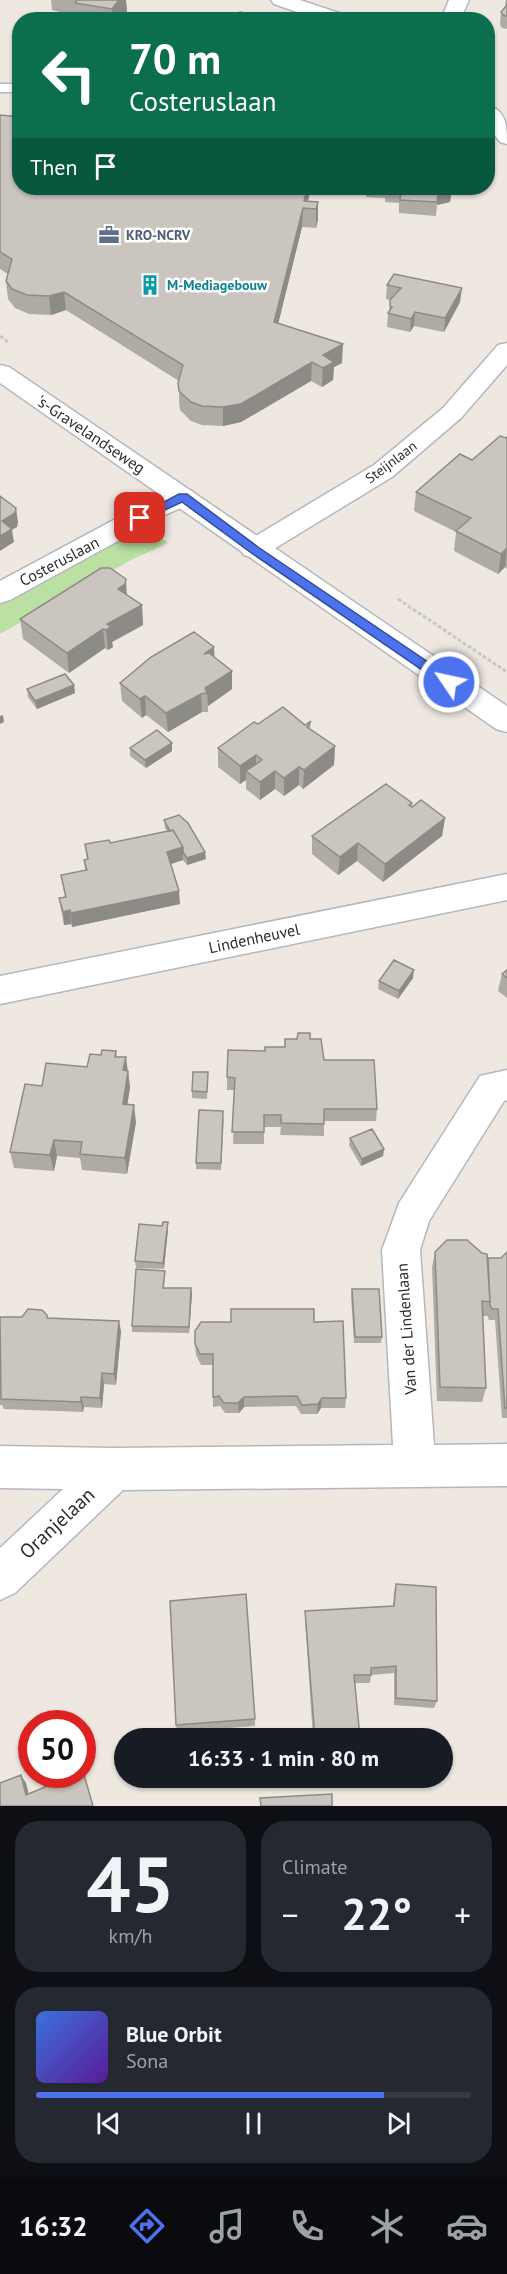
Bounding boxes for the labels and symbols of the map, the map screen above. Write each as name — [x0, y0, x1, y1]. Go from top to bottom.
office icon: KRO-NCRV — [97, 223, 121, 247]
place label: KRO-NCRV — [126, 226, 191, 244]
building icon: M-Mediagebouw — [138, 273, 162, 297]
place label: M-Mediagebouw — [167, 276, 268, 294]
street label: 's-Gravelandseweg — [33, 390, 149, 478]
street label: Steijnlaan — [362, 437, 420, 487]
pin — [114, 492, 165, 543]
street label: Costeruslaan — [16, 532, 102, 590]
position arrow — [417, 650, 481, 714]
street label: Lindenheuvel — [207, 919, 302, 957]
street label: Van der Lindenlaan — [391, 1263, 421, 1396]
street label: Oranjelaan — [14, 1482, 100, 1564]
speed limit sign: 50 — [18, 1710, 96, 1788]

